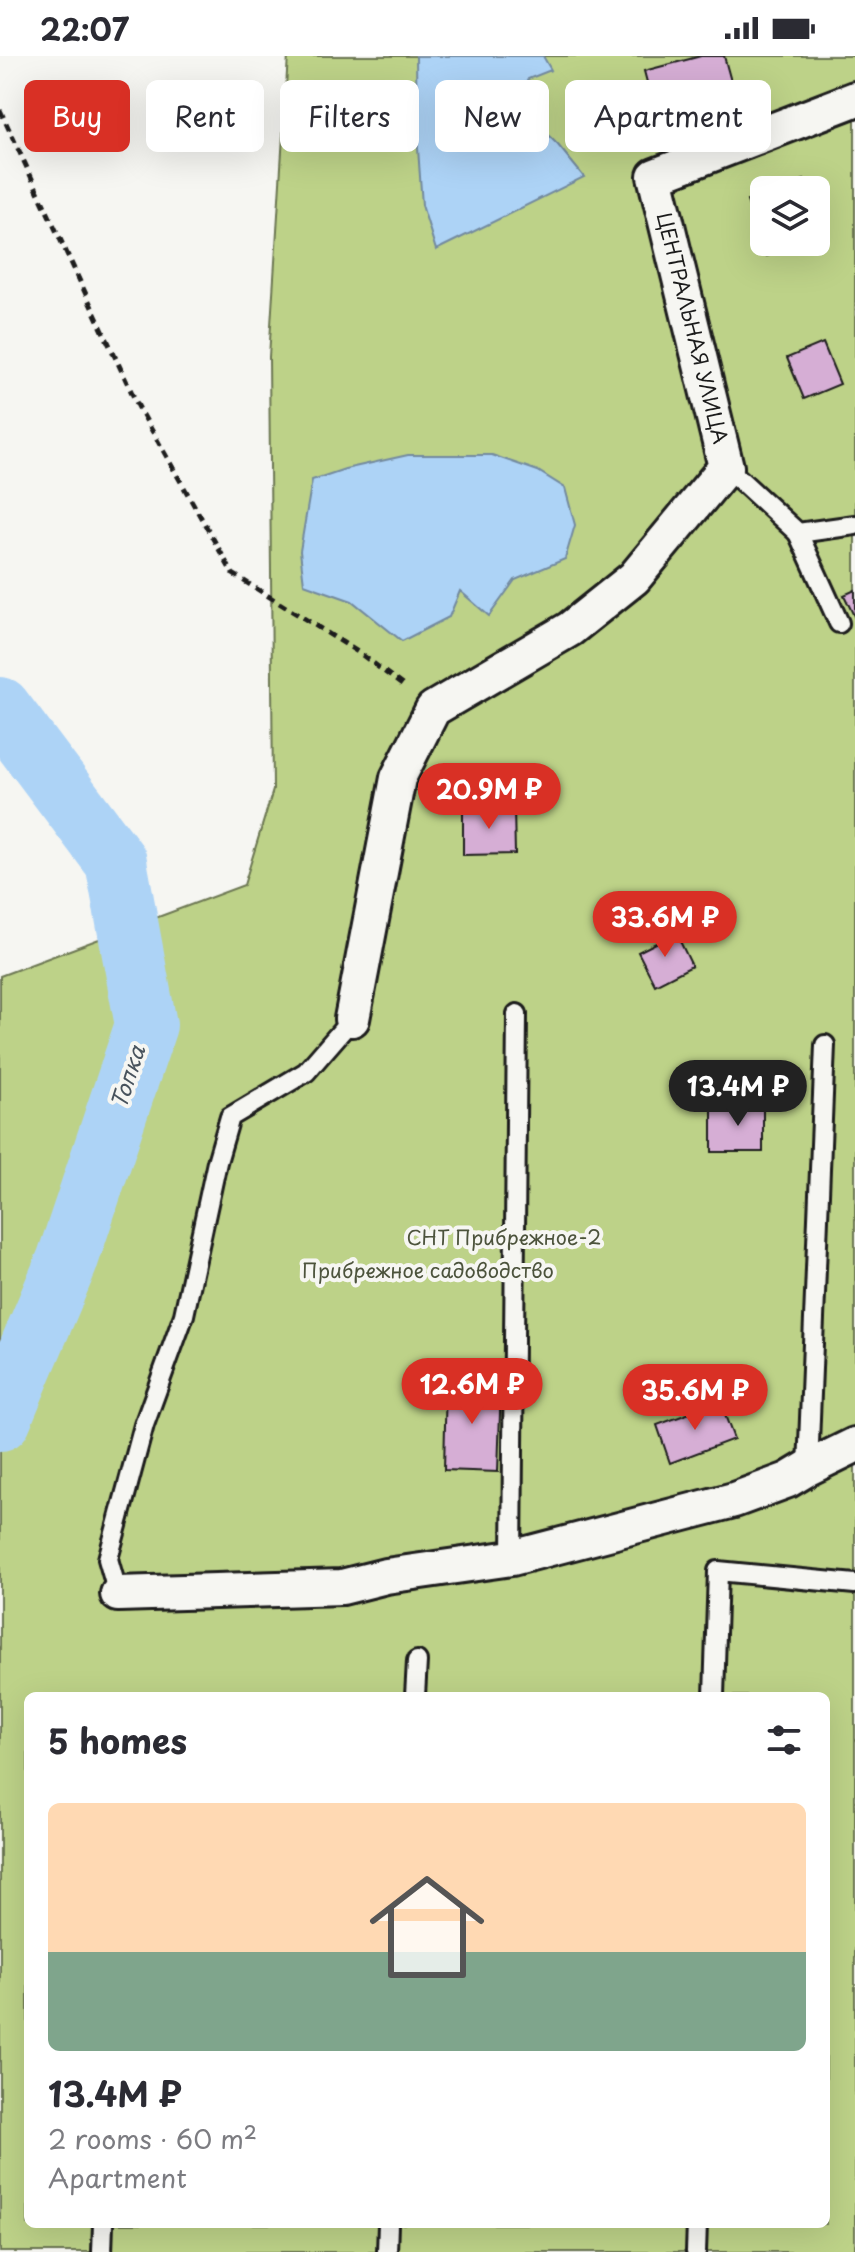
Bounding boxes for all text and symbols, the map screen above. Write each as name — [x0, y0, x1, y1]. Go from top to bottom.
text: 22:07 — [40, 6, 129, 51]
chip: Buy — [24, 80, 130, 152]
chip: Rent — [146, 80, 264, 152]
chip: Filters — [280, 80, 419, 152]
chip: New — [435, 80, 549, 152]
chip: Apartment — [565, 80, 771, 152]
map controls — [750, 176, 830, 256]
button: layers — [750, 176, 830, 256]
street label: ЦЕНТРАЛЬНАЯ УЛИЦА — [650, 209, 736, 447]
pin: 20.9M ₽ — [415, 763, 563, 831]
text: 20.9M ₽ — [436, 769, 542, 808]
pin: 33.6M ₽ — [591, 891, 739, 959]
text: 33.6M ₽ — [611, 897, 719, 936]
water label: Топка — [101, 1040, 153, 1112]
pin: 13.4M ₽ — [664, 1060, 812, 1128]
text: 13.4M ₽ — [687, 1066, 789, 1105]
park label: СНТ Прибрежное-2 — [407, 1222, 601, 1252]
park label: Прибрежное садоводство — [302, 1255, 554, 1285]
pin: 12.6M ₽ — [398, 1358, 546, 1426]
text: 12.6M ₽ — [420, 1364, 524, 1403]
pin: 35.6M ₽ — [621, 1364, 769, 1432]
text: 35.6M ₽ — [641, 1370, 749, 1409]
text: 5 homes — [48, 1714, 187, 1766]
icon: filters — [762, 1718, 806, 1762]
icon: home — [355, 1855, 499, 1999]
text: 13.4M ₽ — [48, 2067, 182, 2119]
text: 2 rooms · 60 m² — [48, 2119, 257, 2158]
text: Apartment — [48, 2158, 187, 2197]

